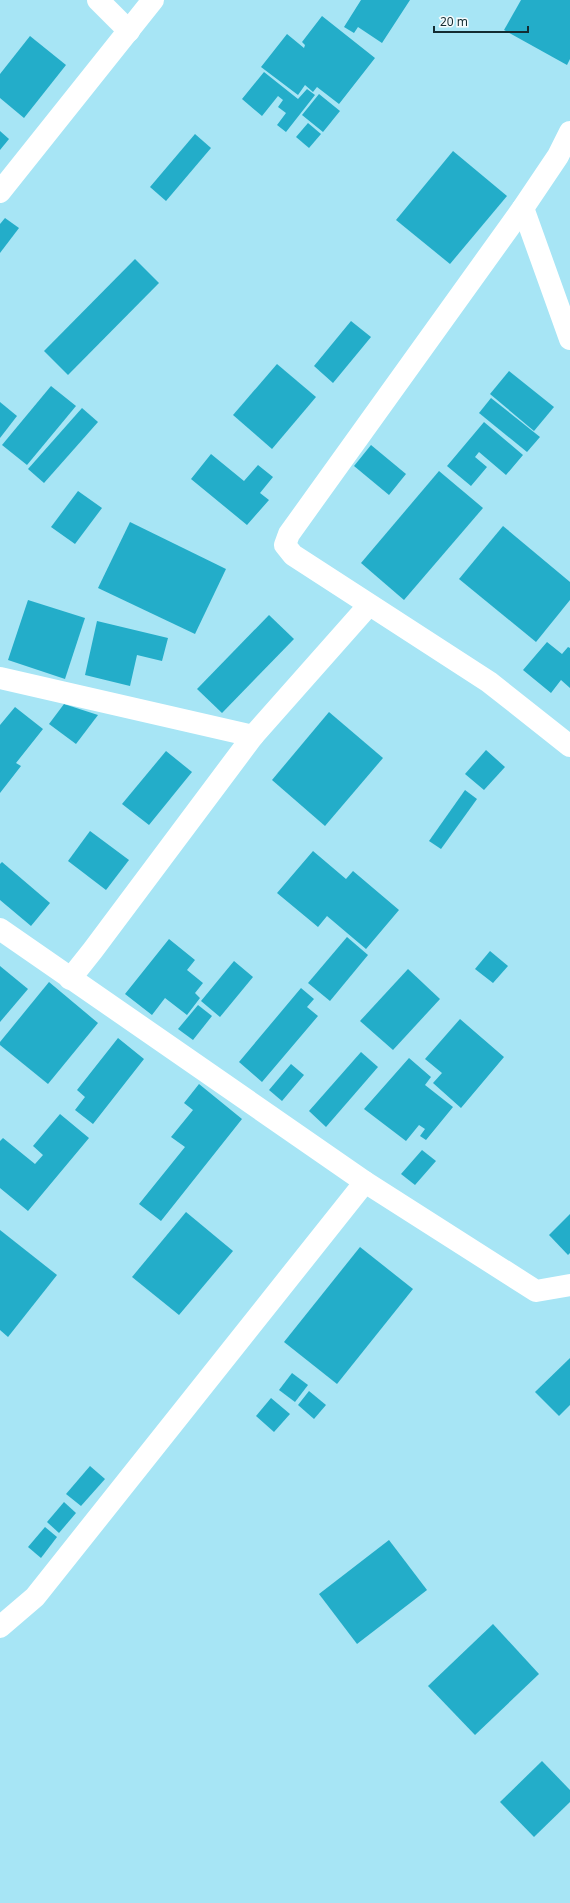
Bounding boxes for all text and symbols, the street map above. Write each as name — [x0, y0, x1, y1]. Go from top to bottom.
scale bar — [434, 8, 528, 34]
text: 20 m — [440, 13, 468, 30]

